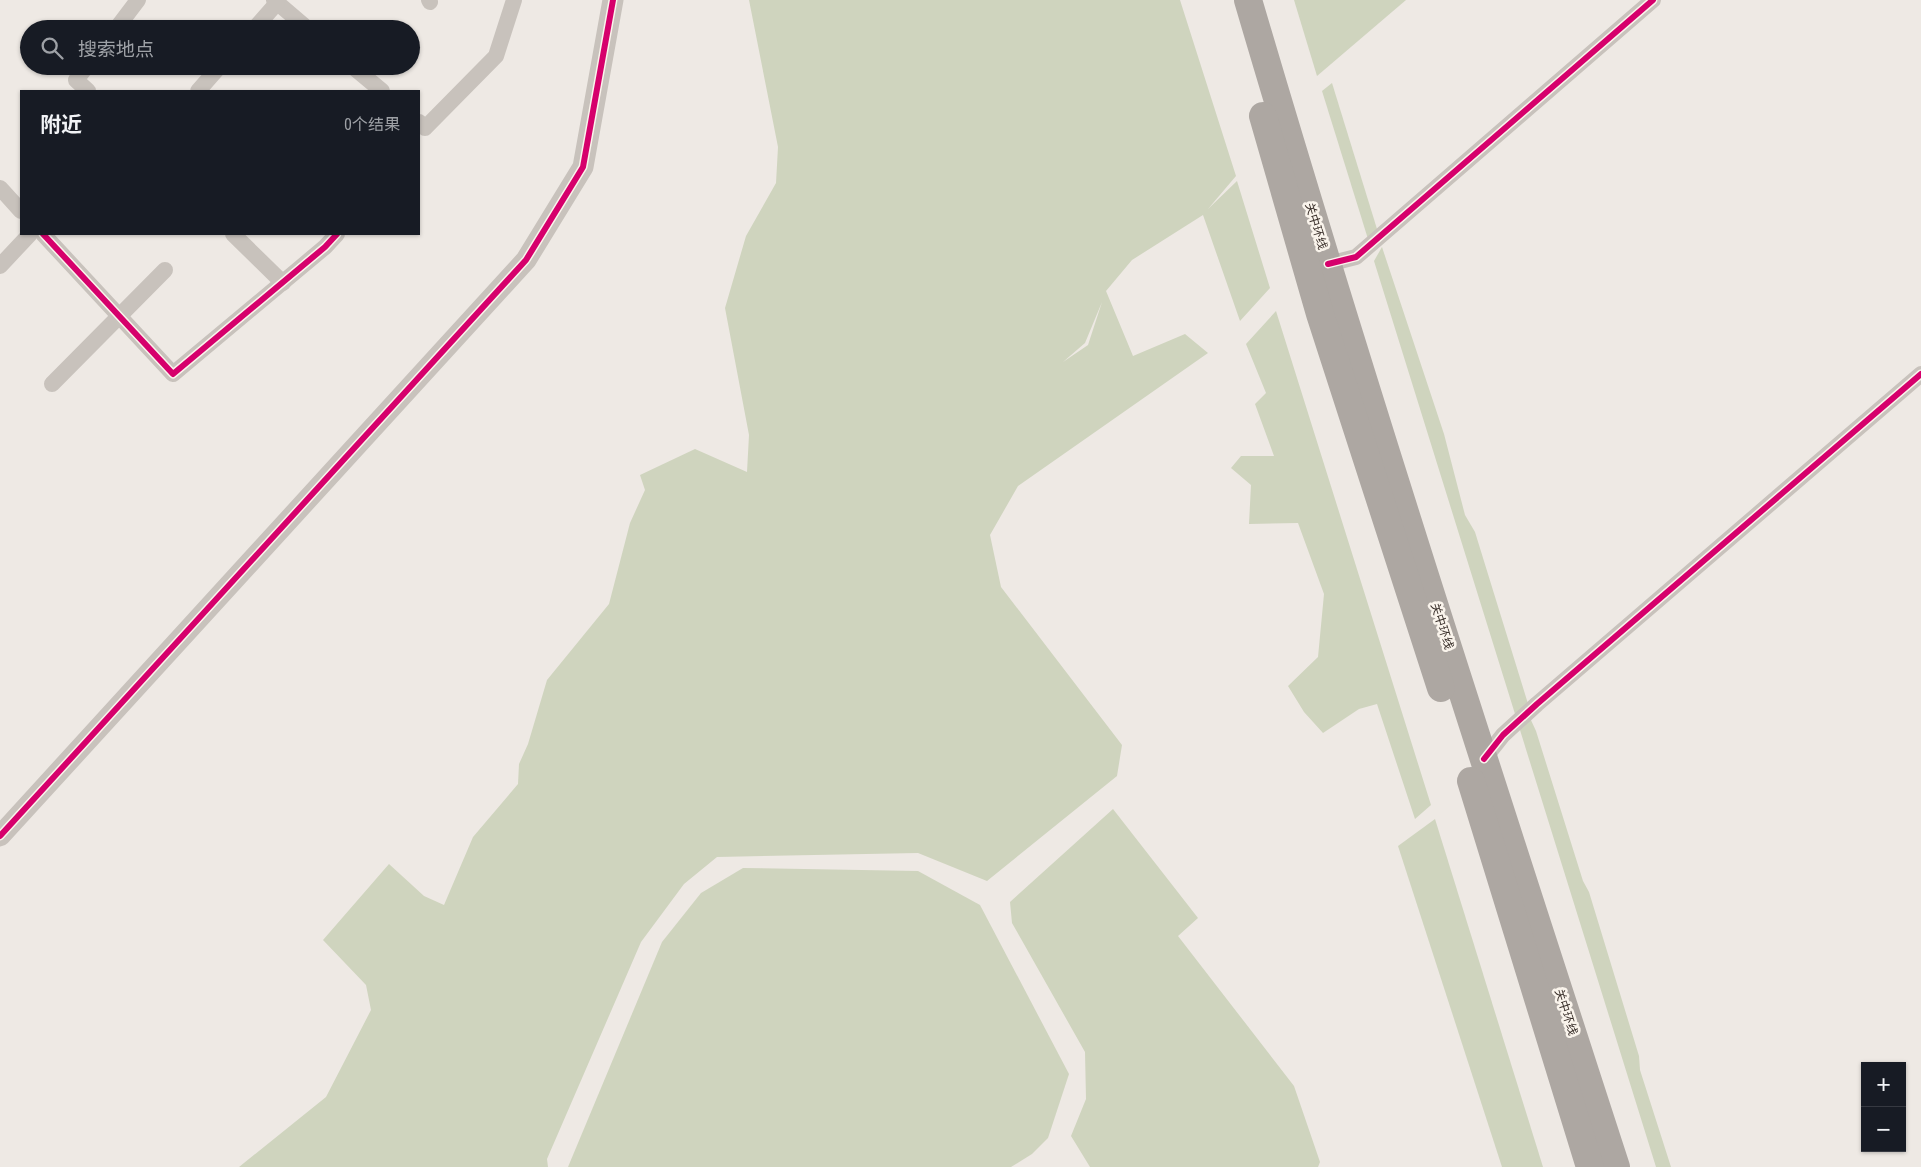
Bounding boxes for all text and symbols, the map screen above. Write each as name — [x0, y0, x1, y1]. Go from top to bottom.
search box — [20, 20, 420, 75]
icon: search — [38, 34, 66, 62]
text: 搜索地点 — [78, 38, 154, 61]
text: 附近 — [40, 113, 82, 137]
text: 0个结果 — [344, 115, 400, 134]
street label: 关中环线 — [1302, 201, 1330, 251]
street label: 关中环线 — [1428, 601, 1456, 651]
street label: 关中环线 — [1552, 987, 1580, 1037]
map controls — [1861, 1062, 1906, 1152]
button: + — [1861, 1062, 1906, 1107]
button: − — [1861, 1107, 1906, 1152]

